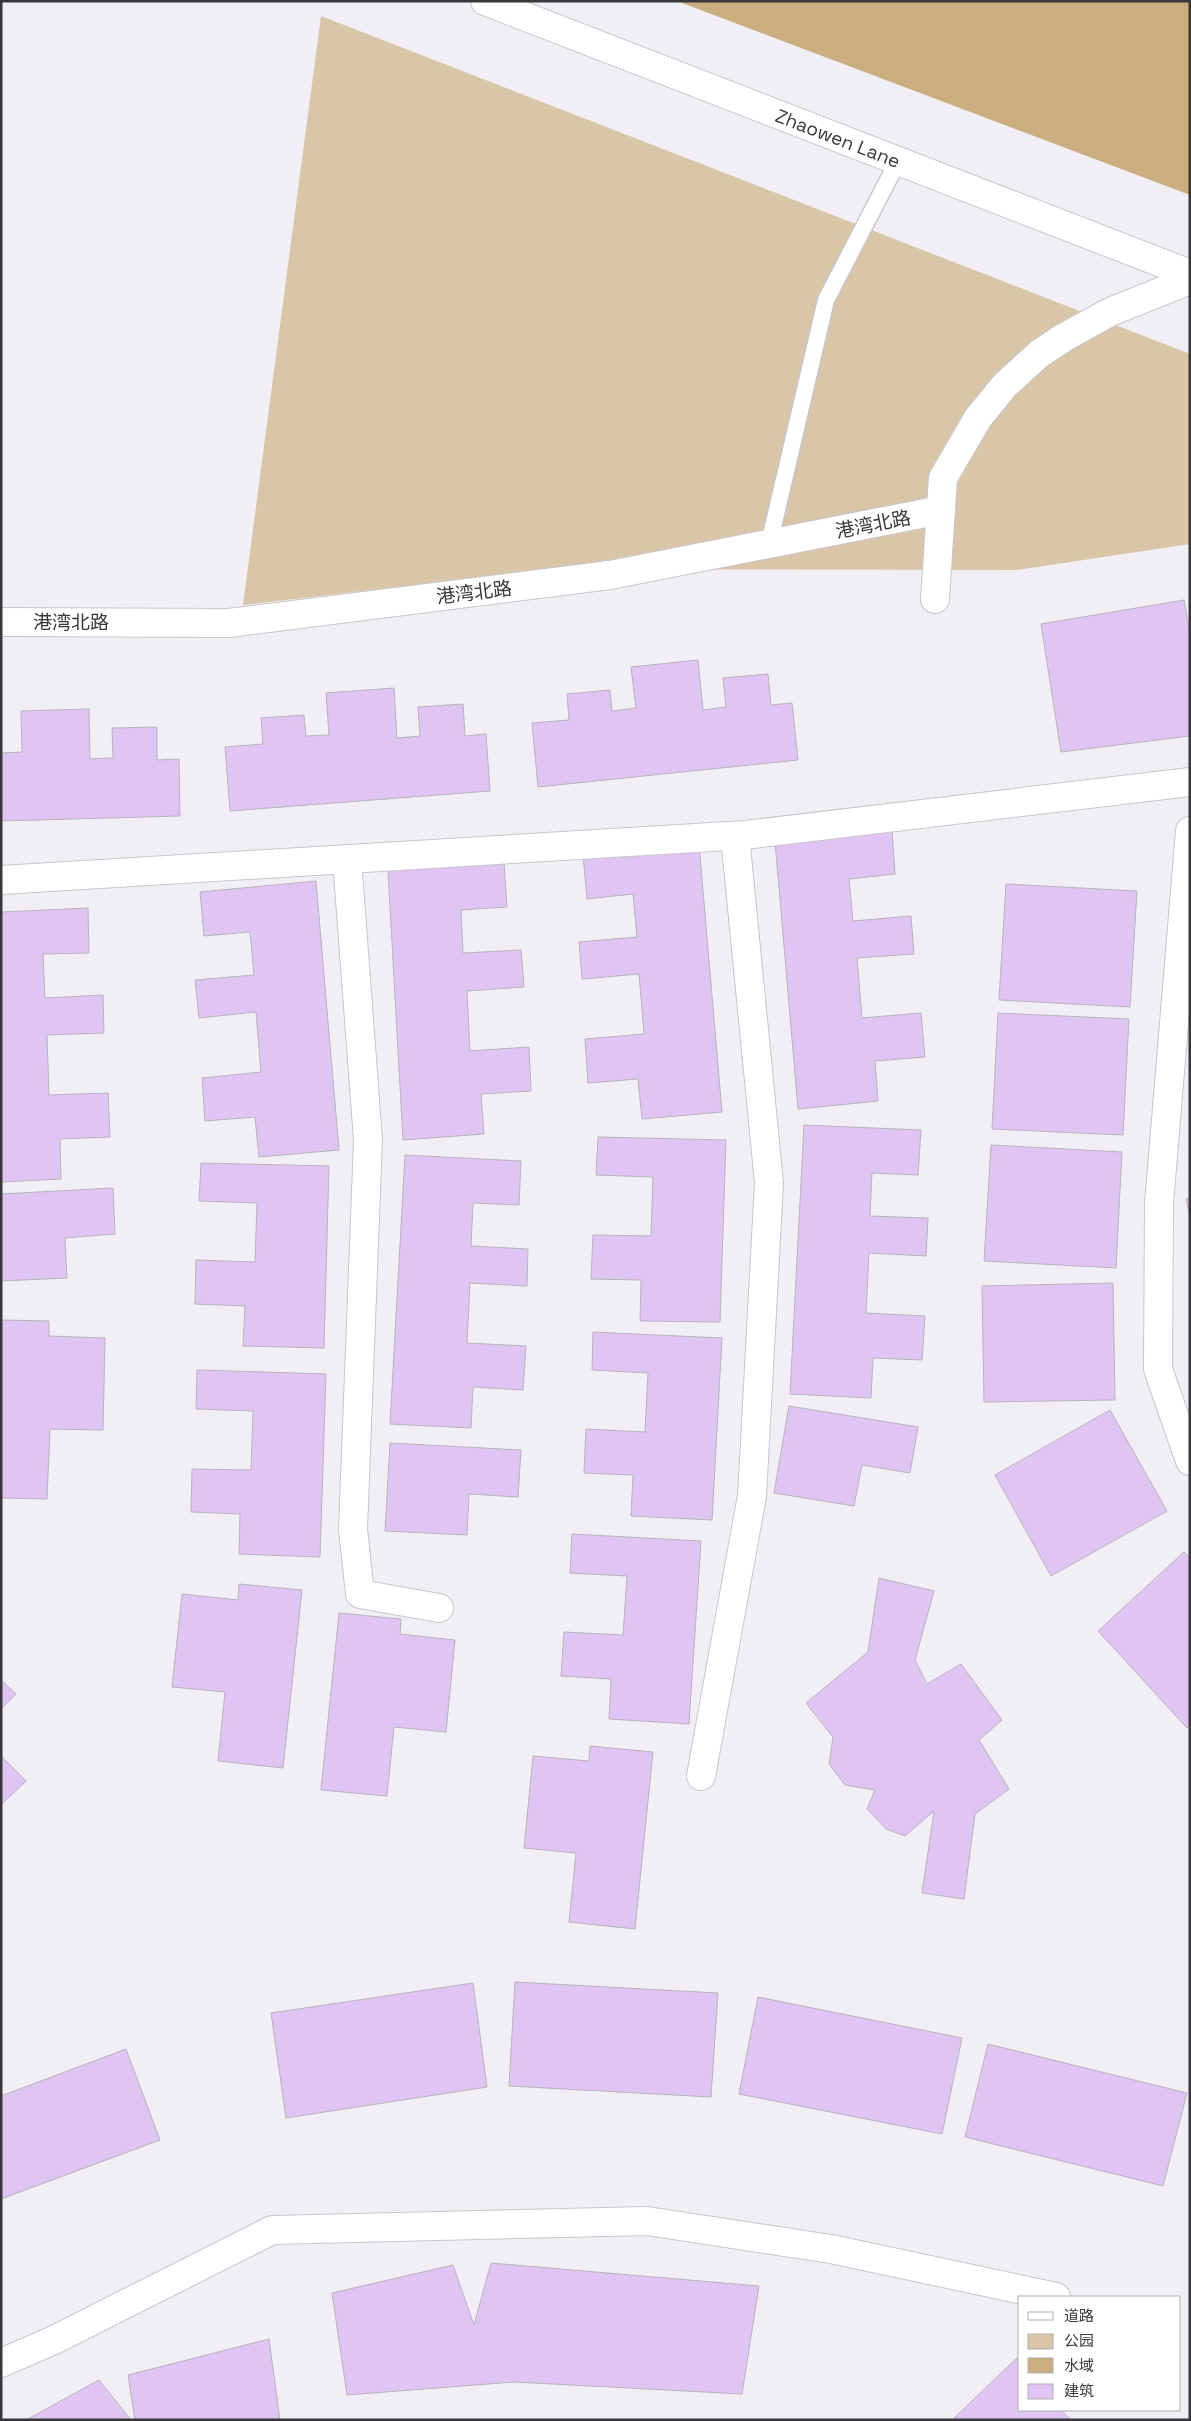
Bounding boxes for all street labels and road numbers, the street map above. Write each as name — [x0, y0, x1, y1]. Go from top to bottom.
street label: Zhaowen Lane — [772, 103, 904, 174]
street label: 港湾北路 — [833, 505, 913, 544]
street label: 港湾北路 — [435, 575, 513, 610]
street label: 港湾北路 — [33, 610, 109, 635]

